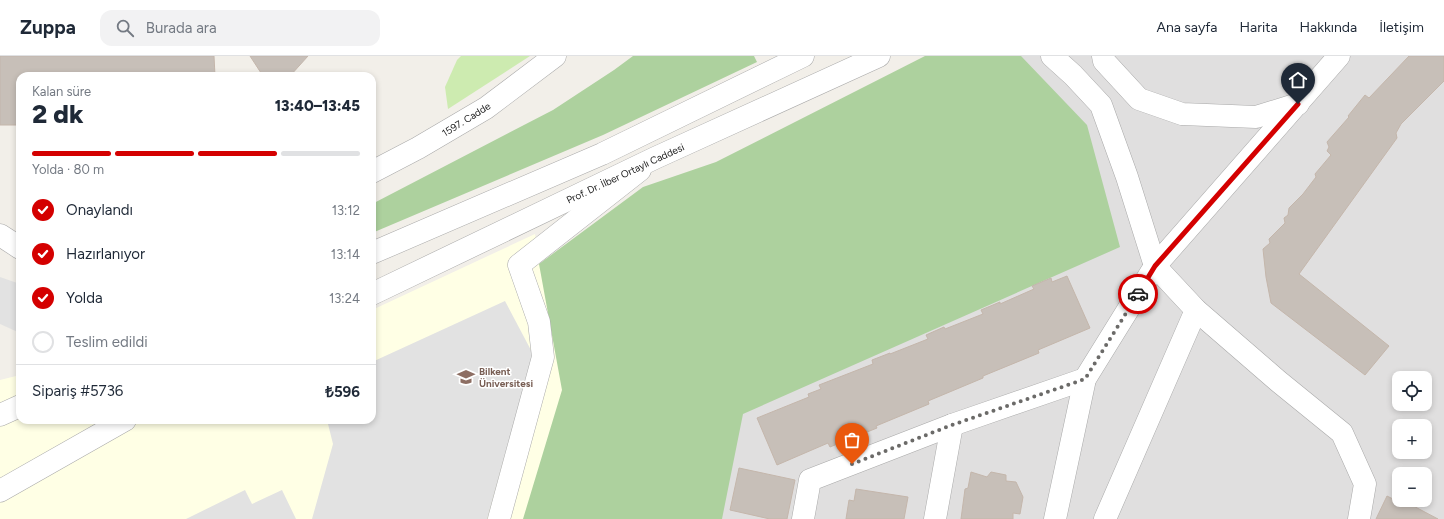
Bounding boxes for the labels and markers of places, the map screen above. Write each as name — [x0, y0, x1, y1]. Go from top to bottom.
pin — [1281, 63, 1315, 104]
place label: Bilkent Üniversitesi — [479, 365, 533, 390]
school or university icon: Bilkent Üniversitesi — [456, 367, 476, 387]
pin — [835, 423, 869, 464]

